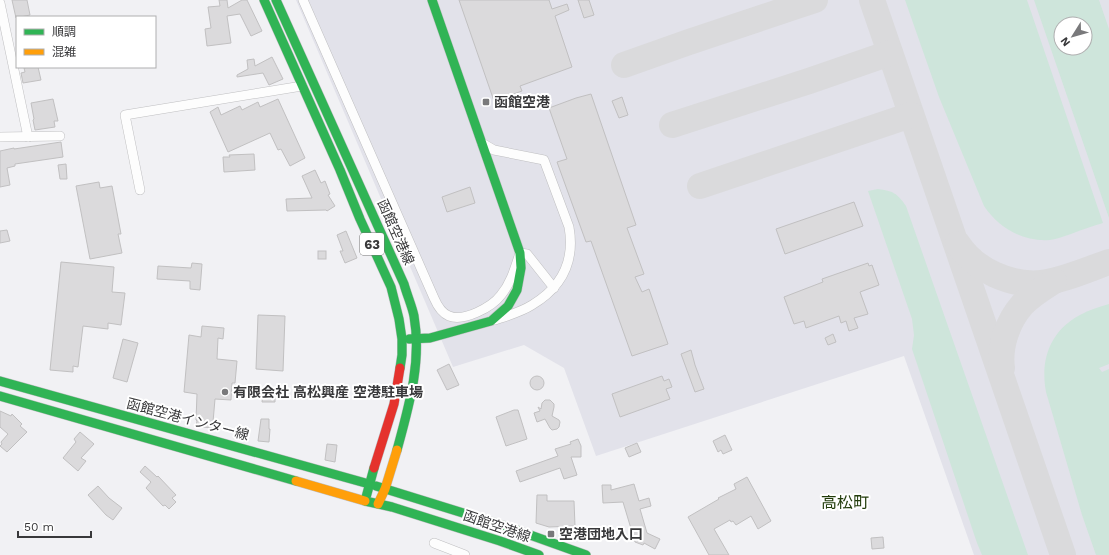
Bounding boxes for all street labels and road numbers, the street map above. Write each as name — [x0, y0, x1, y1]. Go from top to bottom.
street label: 函館空港線 — [374, 197, 418, 267]
road number: 63 — [360, 233, 384, 255]
street label: 函館空港インター線 — [125, 395, 251, 443]
street label: 函館空港線 — [461, 507, 533, 545]

